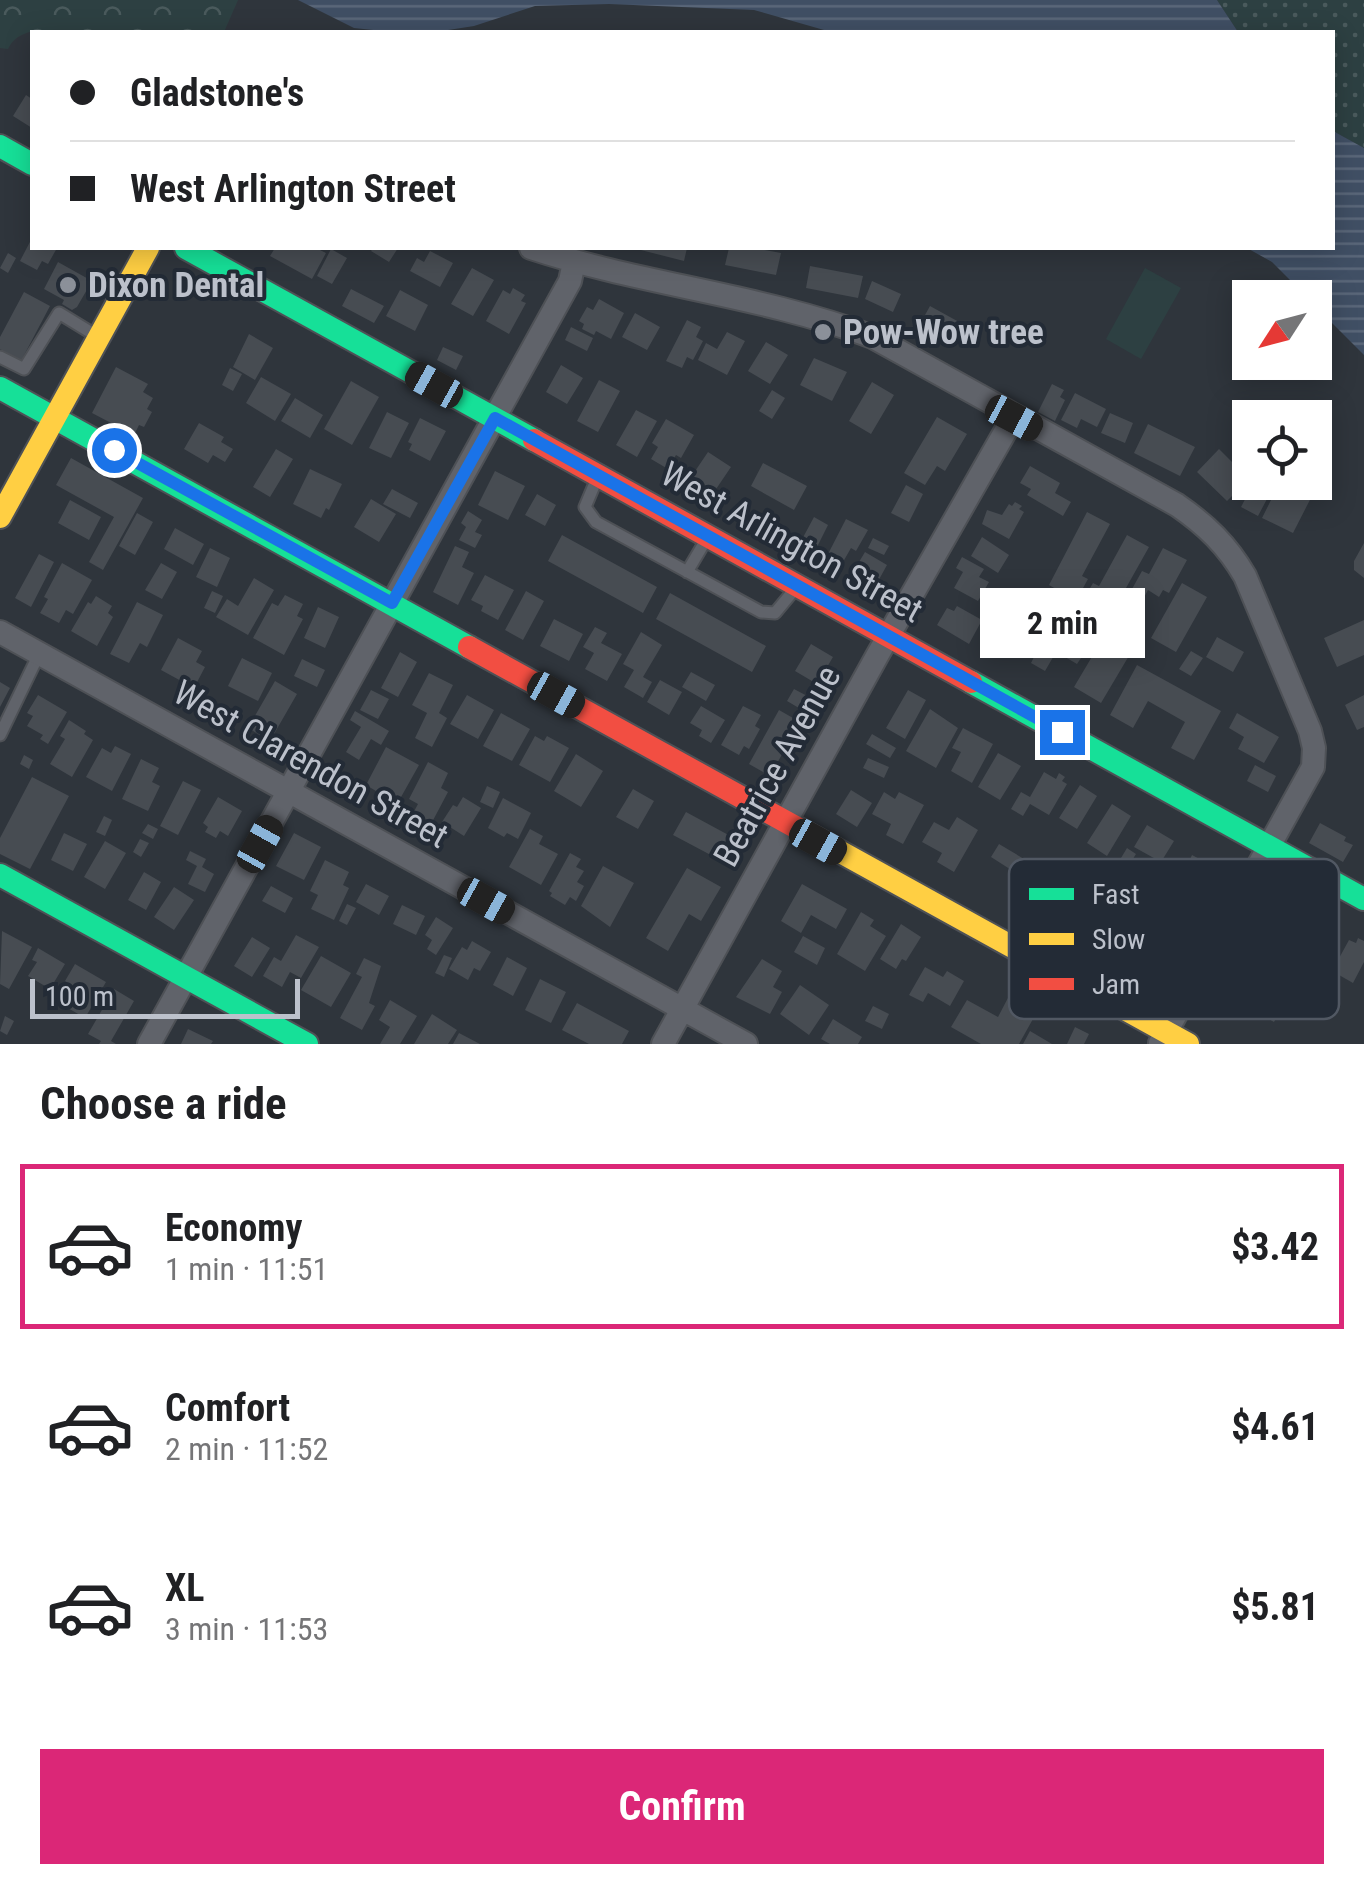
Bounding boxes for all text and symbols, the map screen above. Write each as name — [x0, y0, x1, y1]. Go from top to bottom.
text: Gladstone's — [130, 71, 304, 115]
text: West Arlington Street — [130, 167, 456, 211]
place label: Dixon Dental — [88, 265, 264, 306]
marker: Dixon Dental — [57, 274, 79, 296]
north arrow — [1232, 280, 1332, 380]
map controls — [1232, 280, 1332, 500]
place label: Pow-Wow tree — [843, 312, 1044, 353]
marker: Pow-Wow tree — [812, 321, 834, 343]
car — [400, 357, 468, 413]
car — [980, 391, 1048, 445]
button: locate — [1232, 400, 1332, 500]
route start — [92, 428, 137, 473]
street label: West Arlington Street — [654, 454, 930, 631]
callout: 2 min — [980, 587, 1144, 657]
text: 2 min — [1027, 604, 1098, 642]
street label: Beatrice Avenue — [706, 659, 849, 874]
car — [522, 667, 590, 723]
street label: West Clarendon Street — [166, 672, 455, 857]
route end — [1040, 710, 1085, 755]
car — [232, 810, 288, 878]
car — [784, 814, 852, 870]
legend — [1009, 859, 1339, 1019]
car — [452, 873, 520, 929]
text: Fast — [1092, 878, 1139, 911]
text: Slow — [1092, 923, 1145, 956]
text: Jam — [1092, 968, 1140, 1001]
scale bar — [30, 974, 300, 1018]
text: 100 m — [45, 980, 114, 1013]
text: Choose a ride — [40, 1077, 287, 1130]
icon: car — [45, 1202, 135, 1292]
text: Economy — [165, 1206, 302, 1250]
text: $3.42 — [1231, 1225, 1319, 1269]
text: 1 min · 11:51 — [165, 1250, 328, 1288]
icon: car — [45, 1382, 135, 1472]
text: Comfort — [165, 1386, 290, 1430]
text: $4.61 — [1231, 1405, 1319, 1449]
text: 2 min · 11:52 — [165, 1430, 328, 1468]
icon: car — [45, 1562, 135, 1652]
text: XL — [165, 1566, 204, 1610]
text: $5.81 — [1231, 1585, 1319, 1629]
text: 3 min · 11:53 — [165, 1610, 328, 1648]
button: Confirm — [40, 1749, 1324, 1864]

